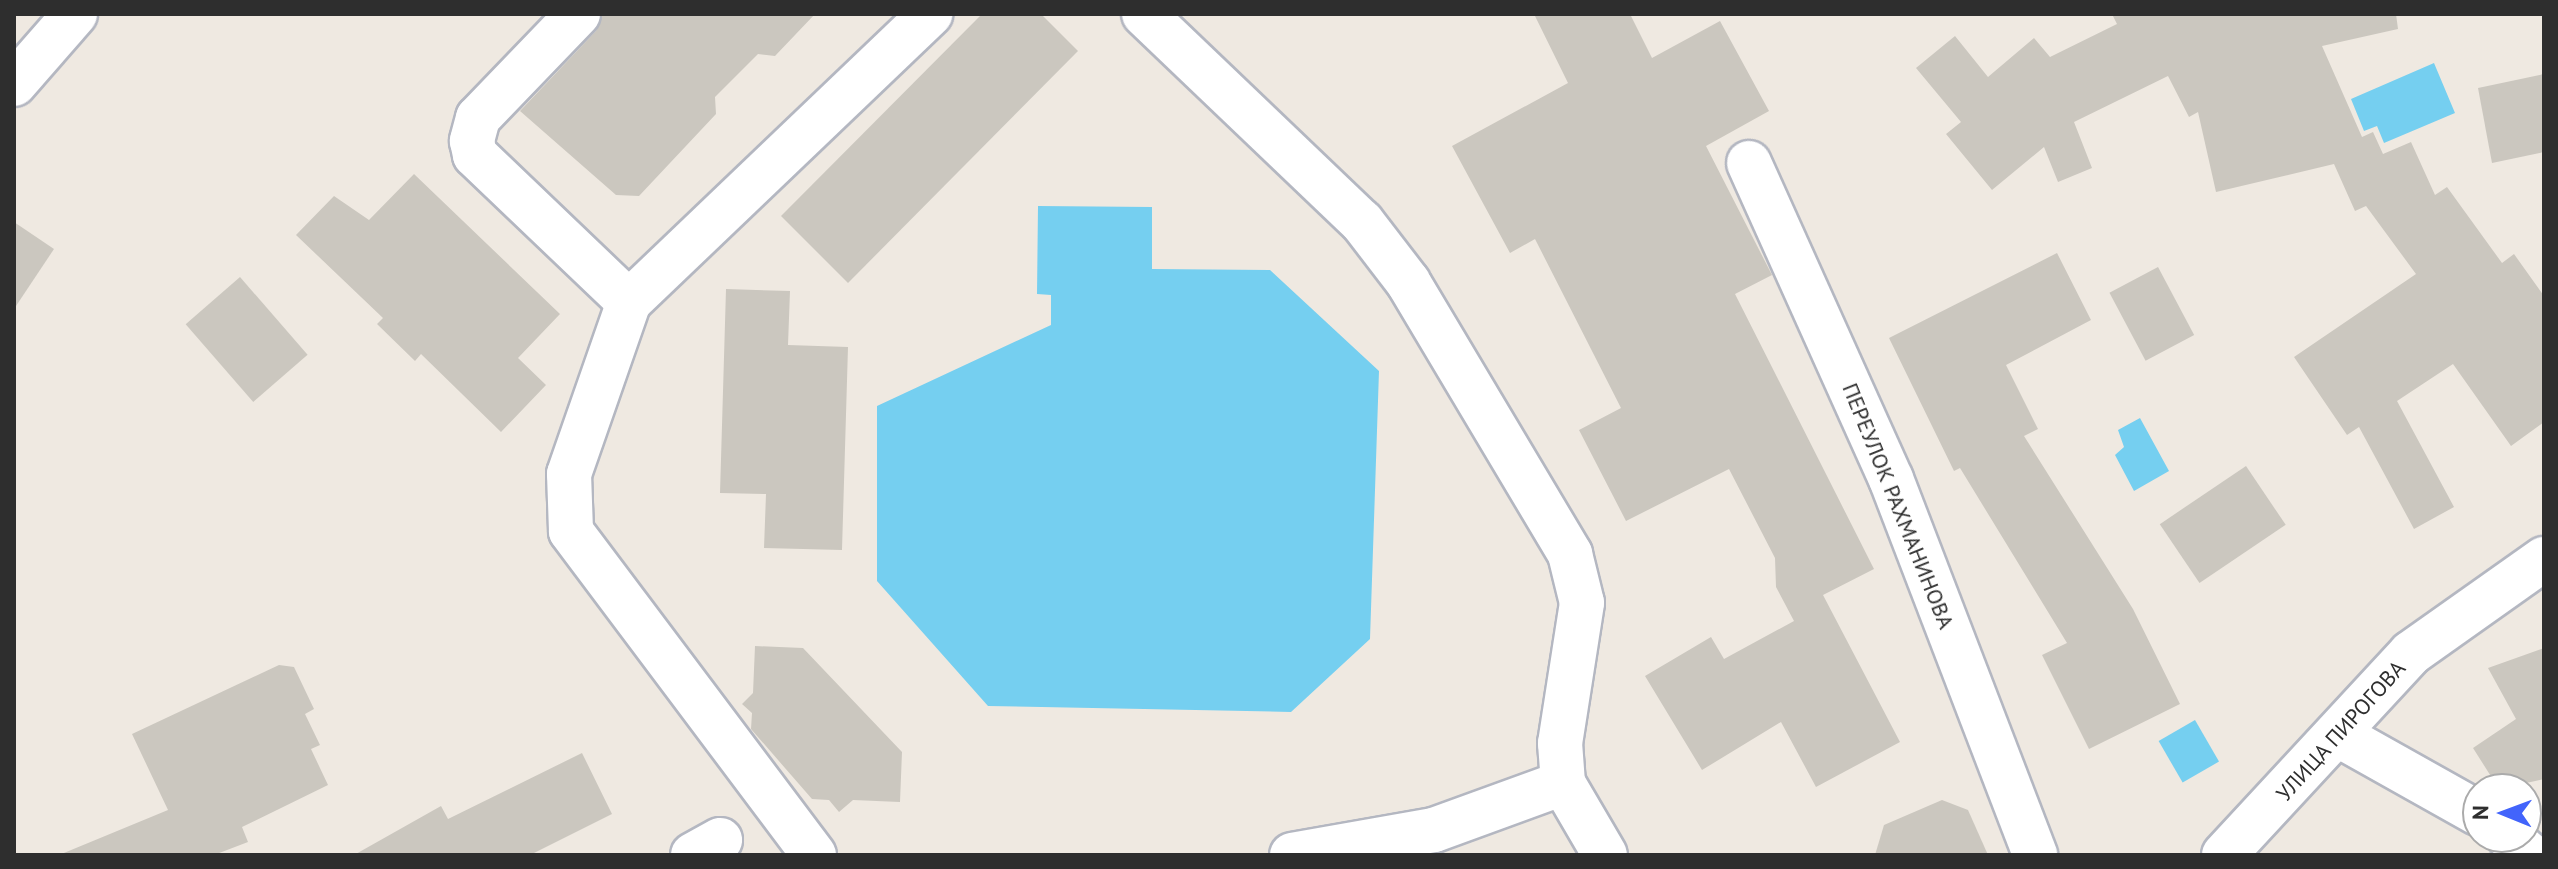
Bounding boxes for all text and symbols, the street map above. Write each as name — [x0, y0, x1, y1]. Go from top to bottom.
street label: ПЕРЕУЛОК РАХМАНИНОВА — [1837, 379, 1959, 633]
street label: УЛИЦА ПИРОГОВА — [2271, 655, 2411, 807]
north arrow — [2462, 773, 2542, 853]
text: N — [2466, 805, 2494, 820]

